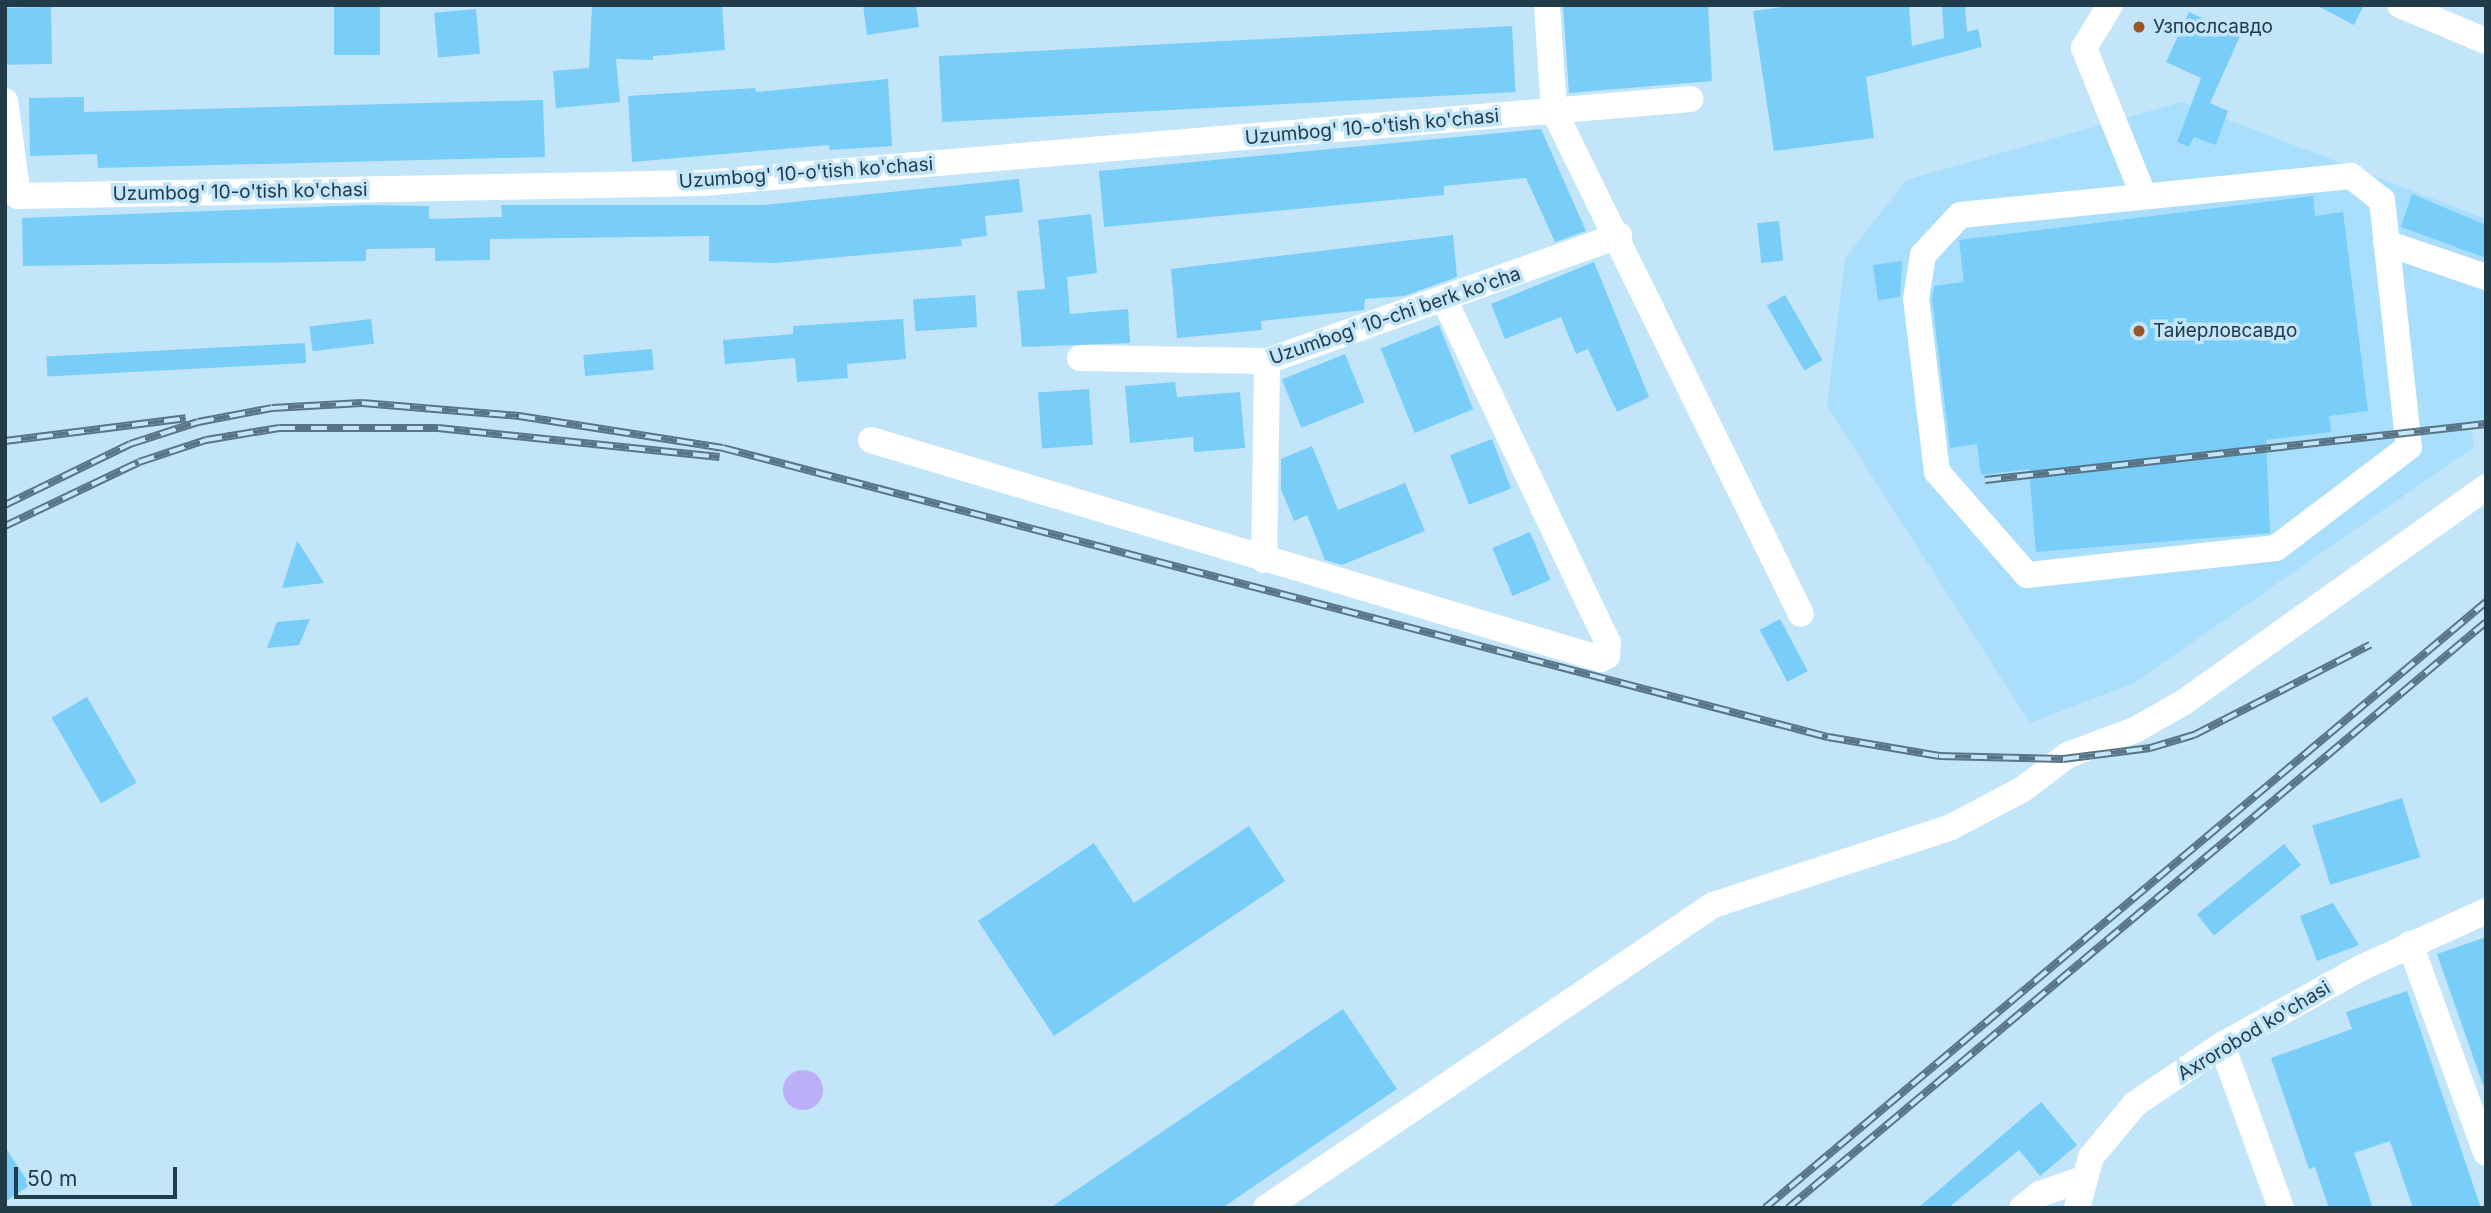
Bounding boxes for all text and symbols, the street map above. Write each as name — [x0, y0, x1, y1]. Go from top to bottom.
place label: Узпослсавдо — [2153, 16, 2273, 38]
marker: Узпослсавдо — [2131, 19, 2147, 35]
street label: Uzumbog' 10-o'tish ko'chasi — [1244, 105, 1500, 149]
street label: Uzumbog' 10-o'tish ko'chasi — [678, 153, 934, 193]
street label: Uzumbog' 10-o'tish ko'chasi — [112, 178, 368, 206]
street label: Uzumbog' 10-chi berk ko'cha — [1267, 262, 1523, 370]
place label: Тайерловсавдо — [2153, 320, 2297, 342]
marker: Тайерловсавдо — [2131, 323, 2147, 339]
street label: Axrorobod ko'chasi — [2174, 976, 2334, 1086]
scale bar — [18, 1154, 180, 1198]
text: 50 m — [27, 1166, 77, 1191]

